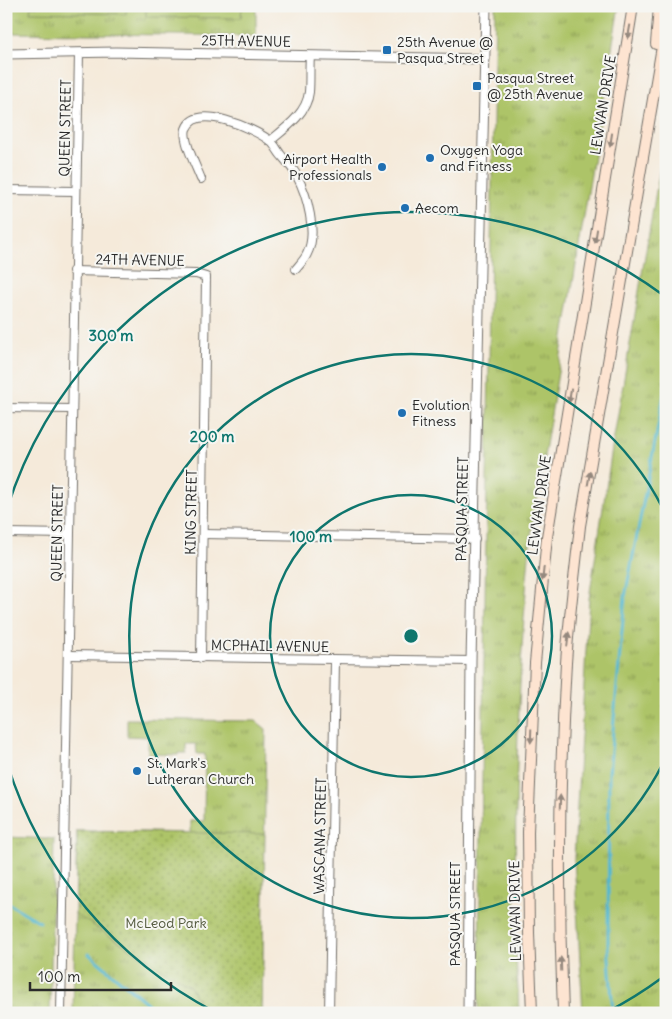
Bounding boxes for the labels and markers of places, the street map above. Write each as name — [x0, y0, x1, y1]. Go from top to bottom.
place label: 25th Avenue @ Pasqua Street — [397, 33, 493, 67]
marker: 25th Avenue @ Pasqua Street — [381, 44, 393, 56]
place label: Pasqua Street @ 25th Avenue — [487, 69, 583, 103]
marker: Pasqua Street @ 25th Avenue — [471, 80, 483, 92]
place label: Oxygen Yoga and Fitness — [440, 141, 523, 175]
place label: Airport Health Professionals — [283, 150, 372, 184]
marker: Oxygen Yoga and Fitness — [424, 152, 436, 164]
marker: Airport Health Professionals — [376, 161, 388, 173]
place label: Aecom — [415, 199, 459, 217]
marker: Aecom — [399, 202, 411, 214]
place label: Evolution Fitness — [412, 396, 470, 430]
marker: Evolution Fitness — [396, 407, 408, 419]
centre of rings — [402, 627, 420, 645]
place label: St. Mark's Lutheran Church — [147, 754, 254, 788]
marker: St. Mark's Lutheran Church — [131, 765, 143, 777]

